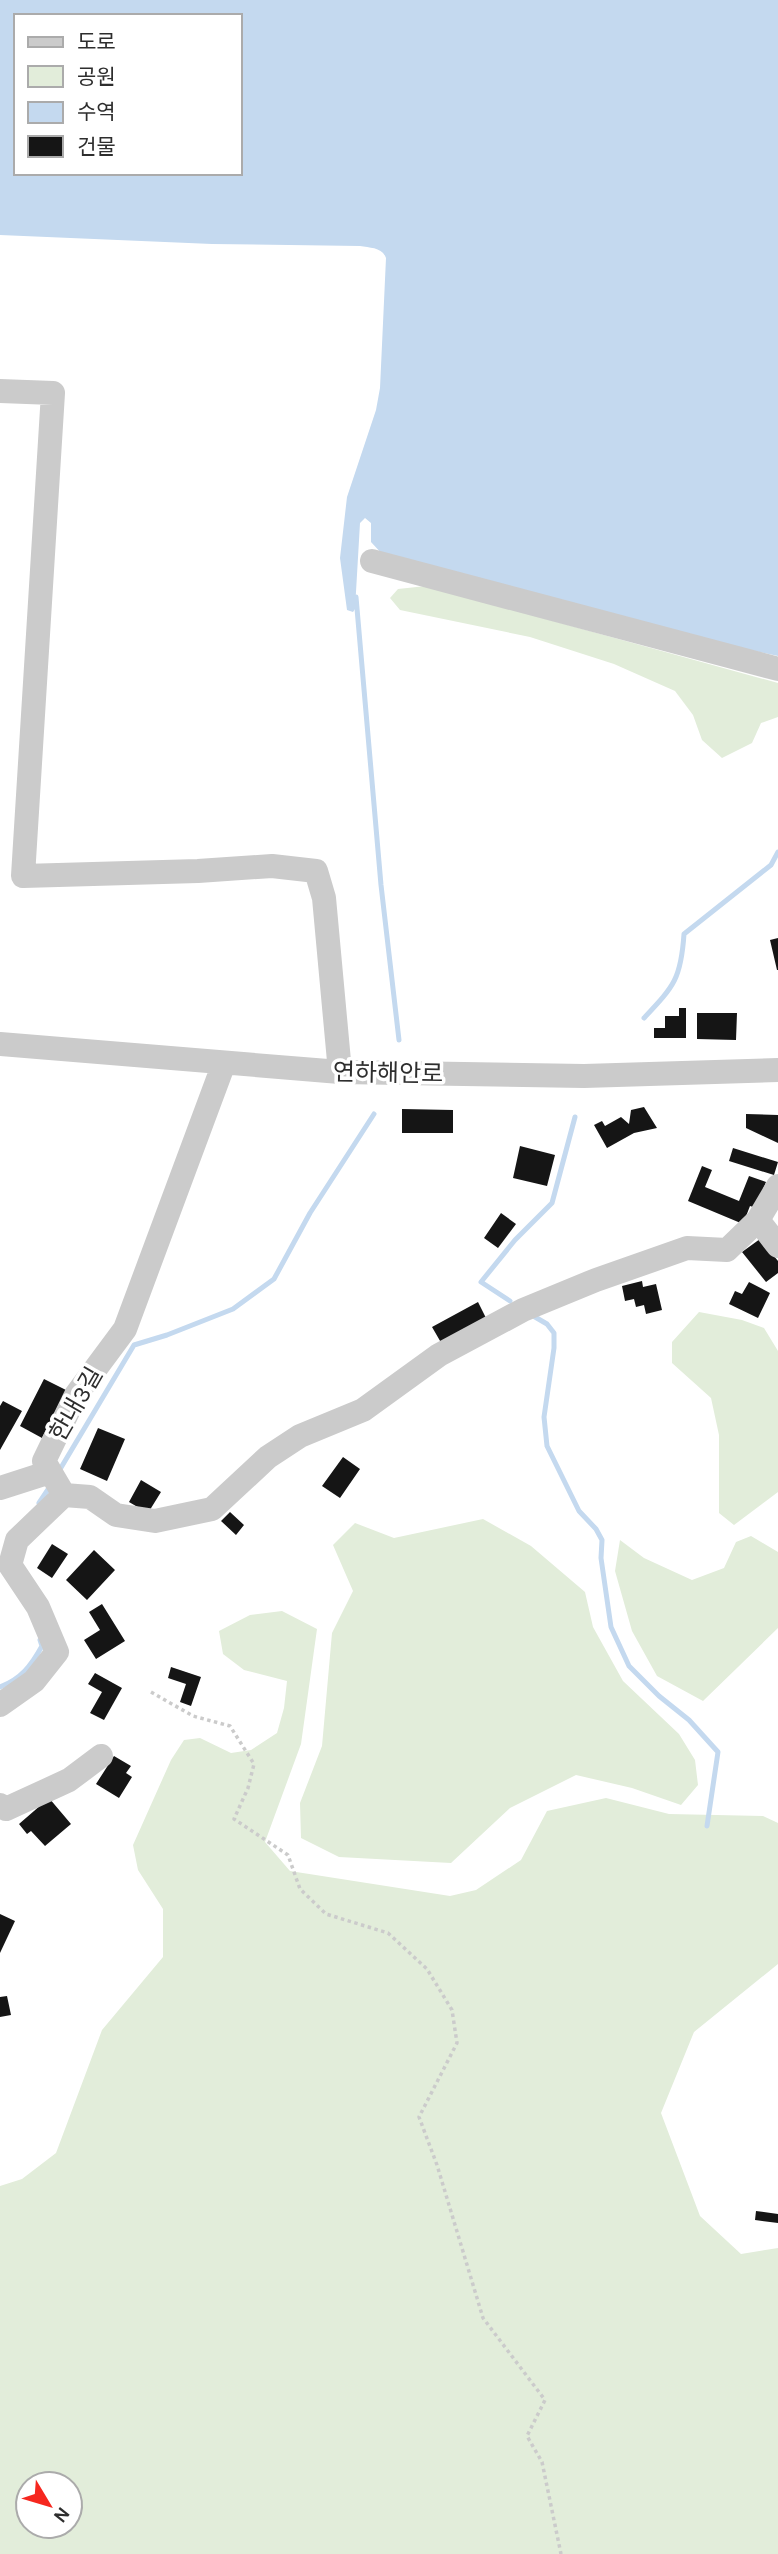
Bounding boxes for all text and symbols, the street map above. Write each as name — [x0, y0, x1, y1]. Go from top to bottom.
legend — [14, 14, 242, 175]
text: 도로 — [77, 30, 116, 54]
text: 공원 — [77, 65, 116, 89]
text: 수역 — [77, 100, 116, 124]
text: 건물 — [77, 135, 116, 159]
street label: 연하해안로 — [333, 1058, 443, 1088]
street label: 한내3길 — [44, 1362, 108, 1446]
north arrow — [14, 2470, 84, 2540]
text: N — [49, 2503, 74, 2527]

